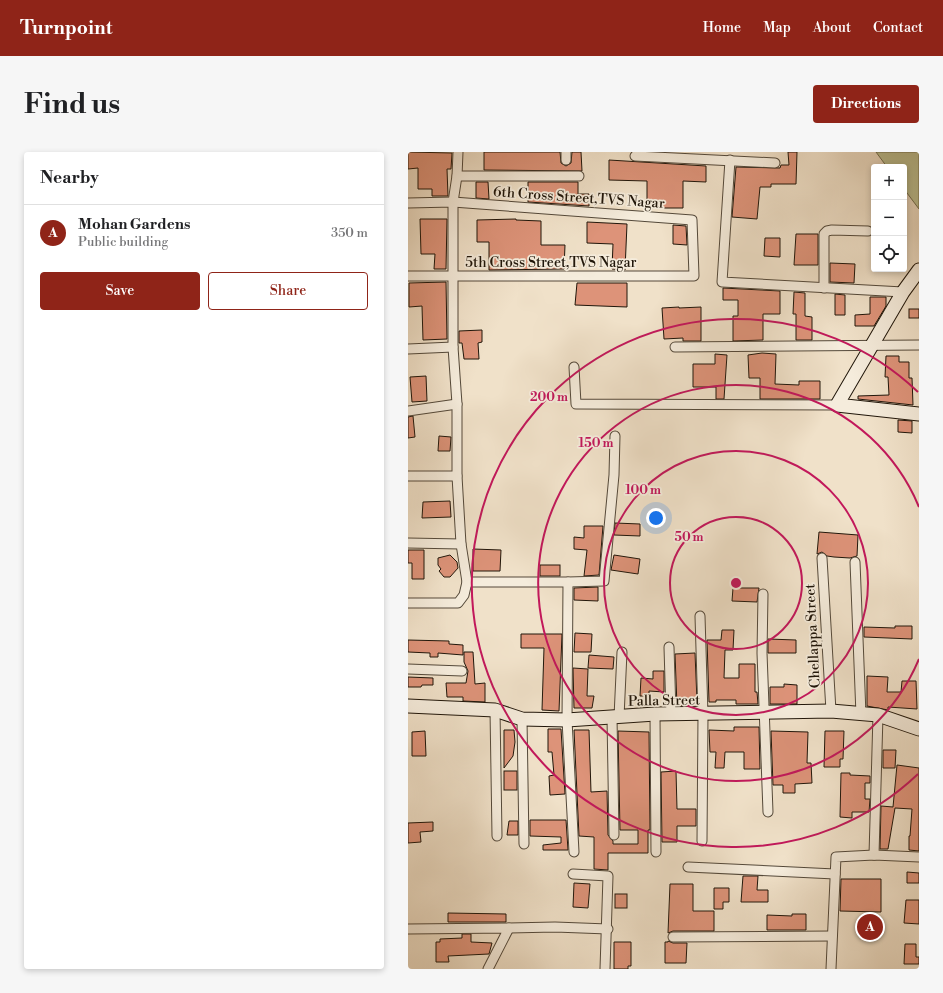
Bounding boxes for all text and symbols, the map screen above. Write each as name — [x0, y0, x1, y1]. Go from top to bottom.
text: Turnpoint — [20, 16, 113, 40]
text: Home — [703, 19, 741, 37]
text: Map — [763, 19, 791, 37]
text: About — [813, 19, 851, 37]
text: Contact — [873, 19, 923, 37]
button: Directions — [813, 85, 919, 123]
text: Find us — [24, 87, 120, 122]
map controls — [871, 164, 907, 272]
button: + — [871, 164, 907, 200]
text: Nearby — [40, 167, 99, 189]
street label: 6th Cross Street,TVS Nagar — [492, 183, 665, 213]
button: − — [871, 200, 907, 236]
text: Mohan Gardens — [78, 215, 190, 234]
text: A — [48, 225, 58, 241]
text: 350 m — [331, 225, 368, 241]
text: Public building — [78, 234, 168, 250]
button: locate — [871, 236, 907, 272]
street label: 5th Cross Street,TVS Nagar — [465, 254, 637, 272]
button: Save — [40, 272, 200, 310]
button: Share — [208, 272, 368, 310]
text: 200 m — [530, 390, 568, 405]
text: 150 m — [579, 436, 613, 451]
text: 100 m — [625, 483, 661, 498]
your location — [646, 508, 666, 528]
text: 50 m — [674, 530, 704, 545]
centre of rings — [729, 576, 743, 590]
street label: Chellappa Street — [801, 583, 825, 689]
street label: Palla Street — [628, 691, 700, 711]
pin: A — [857, 912, 883, 942]

